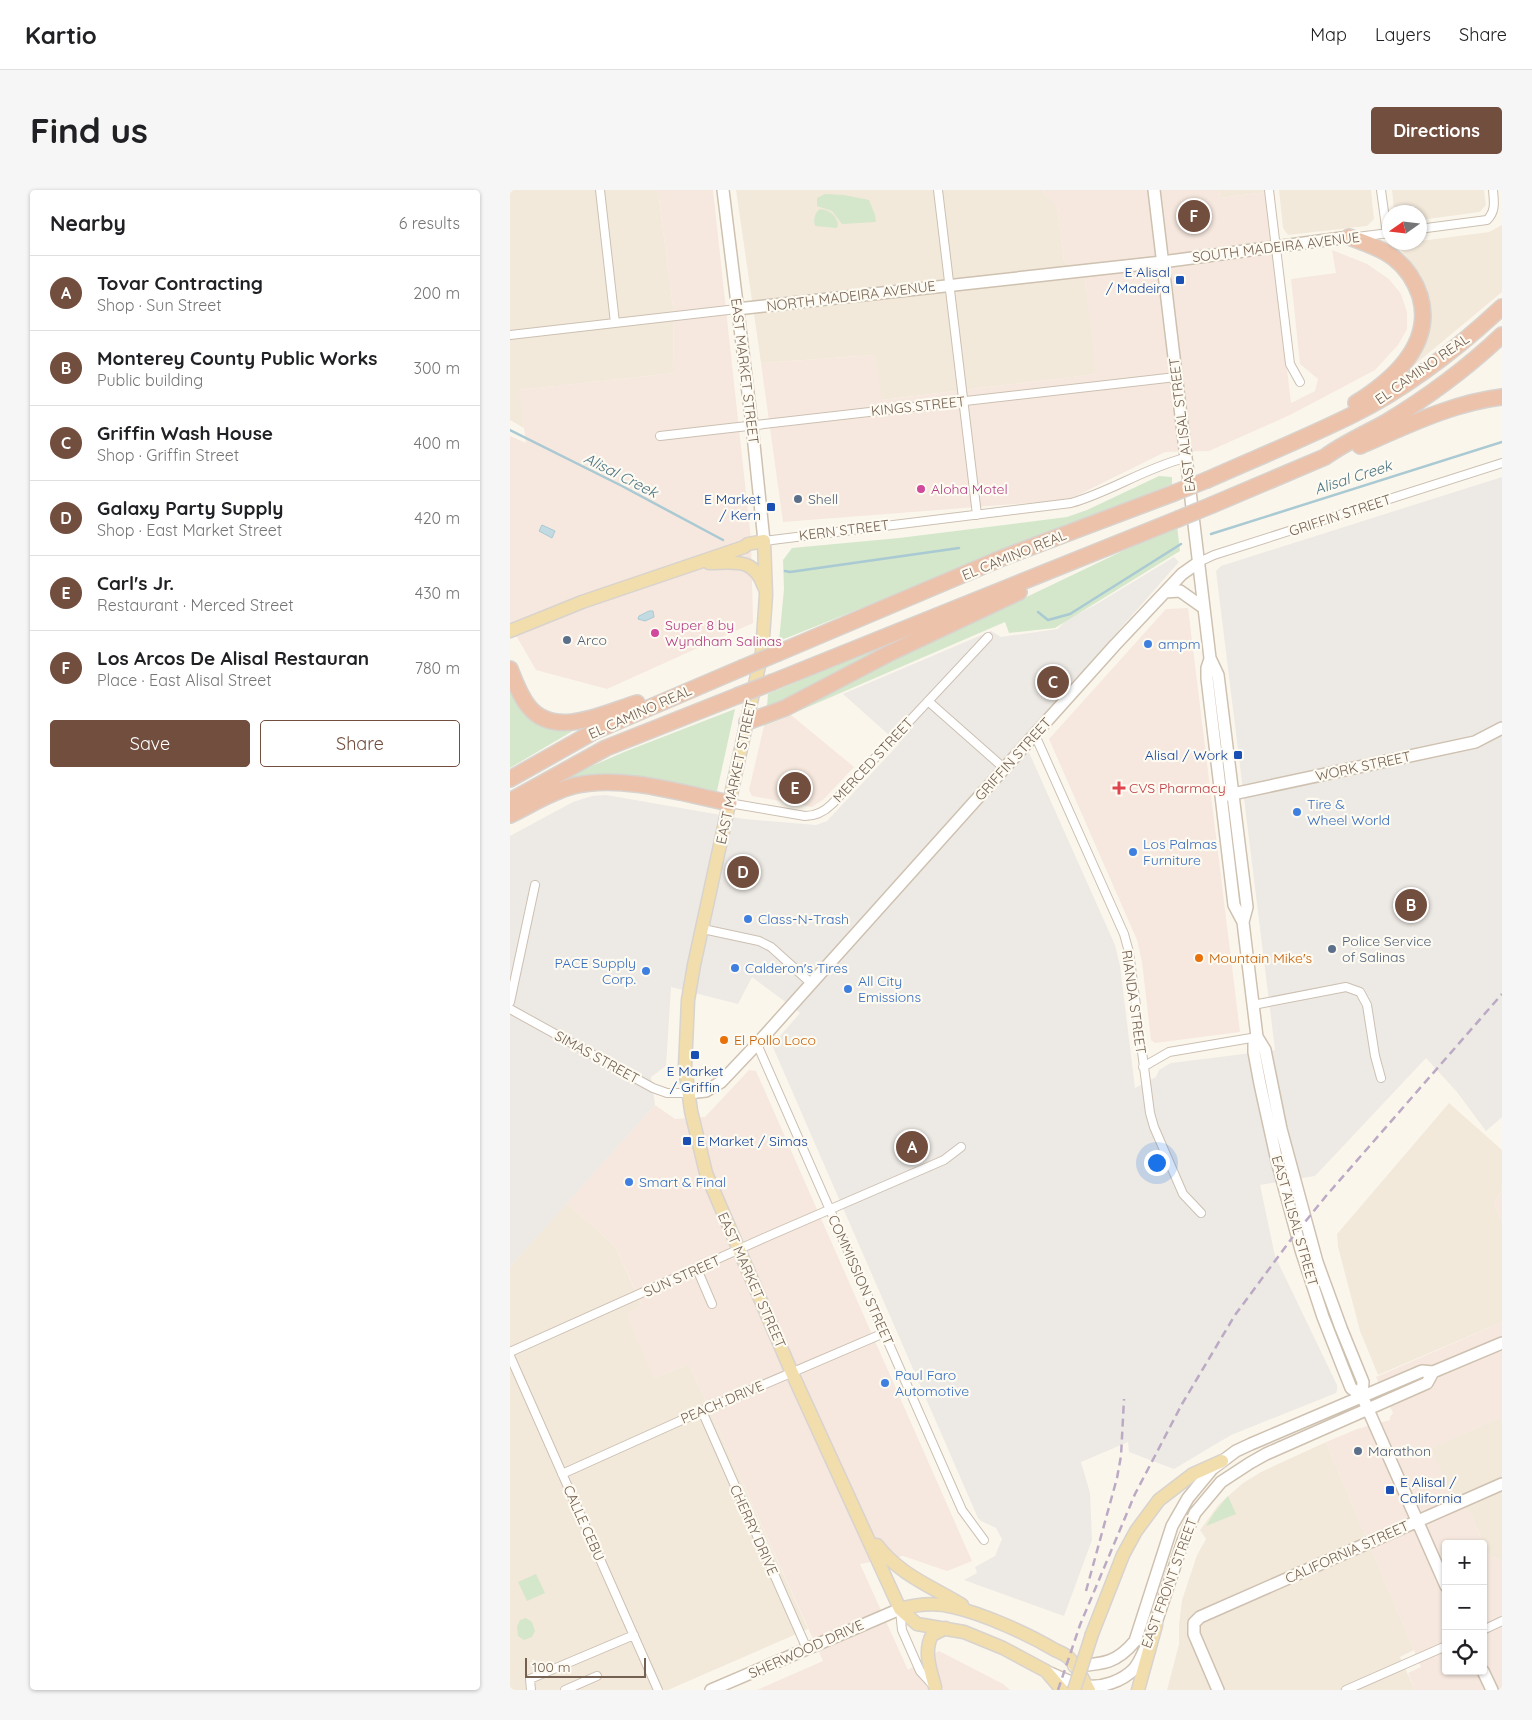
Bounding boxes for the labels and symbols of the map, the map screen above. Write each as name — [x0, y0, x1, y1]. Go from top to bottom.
pin: F — [1178, 197, 1210, 235]
north arrow — [1382, 205, 1427, 250]
street label: SOUTH MADEIRA AVENUE — [1191, 228, 1361, 266]
place label: E Alisal / Madeira — [1106, 263, 1170, 297]
marker: E Alisal / Madeira — [1174, 274, 1186, 286]
street label: NORTH MADEIRA AVENUE — [766, 277, 937, 315]
street label: EAST MARKET STREET — [727, 297, 763, 445]
street label: EL CAMINO REAL — [1371, 329, 1473, 408]
street label: EAST ALISAL STREET — [1165, 357, 1199, 493]
street label: KINGS STREET — [870, 392, 966, 420]
water label: Alisal Creek — [581, 448, 663, 503]
water label: Alisal Creek — [1312, 455, 1396, 498]
place label: Aloha Motel — [931, 480, 1008, 498]
marker: Aloha Motel — [915, 483, 927, 495]
place label: E Market / Kern — [704, 490, 761, 524]
place label: Shell — [808, 490, 838, 508]
street label: GRIFFIN STREET — [1287, 490, 1393, 540]
marker: Shell — [792, 493, 804, 505]
marker: E Market / Kern — [765, 501, 777, 513]
street label: KERN STREET — [798, 516, 890, 544]
street label: EL CAMINO REAL — [959, 526, 1069, 584]
place label: Super 8 by Wyndham Salinas — [665, 616, 782, 650]
marker: Super 8 by Wyndham Salinas — [649, 627, 661, 639]
place label: Arco — [577, 631, 607, 649]
marker: Arco — [561, 634, 573, 646]
place label: ampm — [1158, 635, 1201, 653]
marker: ampm — [1142, 638, 1154, 650]
pin: C — [1037, 663, 1069, 701]
street label: EL CAMINO REAL — [586, 681, 695, 743]
street label: EAST MARKET STREET — [712, 698, 760, 846]
street label: MERCED STREET — [829, 714, 917, 806]
street label: GRIFFIN STREET — [971, 714, 1055, 804]
place label: Alisal / Work — [1145, 746, 1228, 764]
street label: WORK STREET — [1314, 747, 1412, 785]
marker: Alisal / Work — [1232, 749, 1244, 761]
pin: E — [779, 769, 811, 807]
place label: CVS Pharmacy — [1129, 779, 1226, 797]
marker: CVS Pharmacy — [1113, 782, 1125, 794]
place label: Tire & Wheel World — [1307, 795, 1390, 829]
marker: Tire & Wheel World — [1291, 806, 1303, 818]
place label: Los Palmas Furniture — [1143, 835, 1217, 869]
marker: Los Palmas Furniture — [1127, 846, 1139, 858]
pin: D — [727, 853, 759, 891]
pin: B — [1395, 886, 1427, 924]
place label: Class-N-Trash — [758, 910, 849, 928]
marker: Class-N-Trash — [742, 913, 754, 925]
place label: Police Service of Salinas — [1342, 932, 1431, 966]
marker: Police Service of Salinas — [1326, 943, 1338, 955]
street label: RIANDA STREET — [1118, 949, 1150, 1055]
place label: Mountain Mike's — [1209, 949, 1312, 967]
marker: Mountain Mike's — [1193, 952, 1205, 964]
place label: PACE Supply Corp. — [555, 954, 636, 988]
place label: Calderon's Tires — [745, 959, 848, 977]
marker: Calderon's Tires — [729, 962, 741, 974]
marker: PACE Supply Corp. — [640, 965, 652, 977]
place label: All City Emissions — [858, 972, 921, 1006]
marker: All City Emissions — [842, 983, 854, 995]
street label: SIMAS STREET — [552, 1026, 642, 1088]
place label: El Pollo Loco — [734, 1031, 816, 1049]
marker: El Pollo Loco — [718, 1034, 730, 1046]
marker: E Market / Griffin — [689, 1049, 701, 1061]
place label: E Market / Griffin — [666, 1062, 724, 1096]
pin: A — [896, 1128, 928, 1166]
place label: E Market / Simas — [697, 1132, 808, 1150]
marker: E Market / Simas — [681, 1135, 693, 1147]
your location — [1144, 1150, 1170, 1176]
street label: EAST ALISAL STREET — [1268, 1153, 1322, 1289]
place label: Smart & Final — [639, 1173, 726, 1191]
marker: Smart & Final — [623, 1176, 635, 1188]
street label: EAST MARKET STREET — [714, 1209, 790, 1351]
street label: COMMISSION STREET — [824, 1212, 898, 1348]
street label: SUN STREET — [641, 1251, 723, 1301]
place label: Paul Faro Automotive — [895, 1366, 969, 1400]
street label: PEACH DRIVE — [678, 1376, 766, 1428]
marker: Paul Faro Automotive — [879, 1377, 891, 1389]
place label: Marathon — [1368, 1442, 1431, 1460]
marker: Marathon — [1352, 1445, 1364, 1457]
place label: E Alisal / California — [1400, 1473, 1462, 1507]
street label: CALLE CEBU — [559, 1482, 609, 1564]
street label: CHERRY DRIVE — [726, 1482, 782, 1578]
marker: E Alisal / California — [1384, 1484, 1396, 1496]
street label: EAST FRONT STREET — [1137, 1515, 1201, 1651]
street label: CALIFORNIA STREET — [1282, 1517, 1412, 1587]
street label: SHERWOOD DRIVE — [746, 1615, 866, 1682]
scale bar — [525, 1655, 646, 1678]

